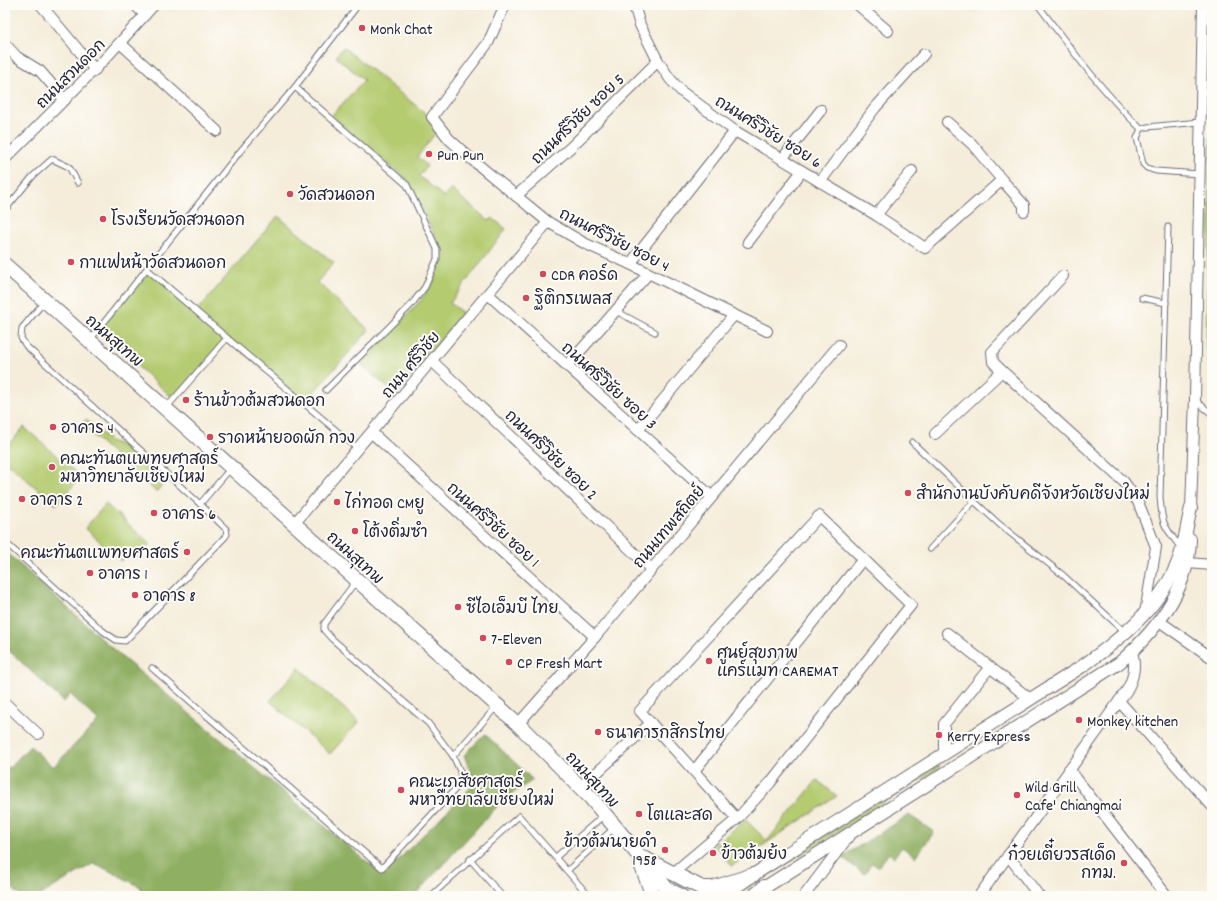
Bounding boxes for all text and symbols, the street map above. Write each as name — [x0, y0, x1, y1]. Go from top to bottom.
place label: Monk Chat — [370, 19, 433, 42]
marker: Monk Chat — [357, 23, 367, 33]
street label: ถนนสวนดอก — [32, 35, 112, 115]
street label: ถนนศรีวิชัย ซอย 5 — [526, 68, 631, 170]
street label: ถนนศรีวิชัย ซอย 6 — [710, 90, 826, 175]
place label: Pun Pun — [437, 145, 484, 168]
marker: Pun Pun — [424, 149, 434, 159]
place label: วัดสวนดอก — [298, 184, 375, 208]
marker: วัดสวนดอก — [285, 189, 295, 199]
street label: ถนนศรีวิชัย ซอย 4 — [555, 203, 673, 279]
place label: โรงเรียนวัดสวนดอก — [111, 208, 245, 233]
marker: โรงเรียนวัดสวนดอก — [98, 214, 108, 224]
place label: กาแฟหน้าวัดสวนดอก — [79, 252, 226, 276]
marker: กาแฟหน้าวัดสวนดอก — [66, 257, 76, 267]
place label: CDR คอร์ด — [551, 263, 618, 288]
marker: CDR คอร์ด — [538, 269, 548, 279]
place label: ฐิติกรเพลส — [534, 288, 613, 312]
marker: ฐิติกรเพลส — [521, 293, 531, 303]
street label: ถนนสุเทพ — [79, 310, 147, 374]
street label: ถนน ศรีวิชัย — [376, 327, 447, 404]
street label: ถนนศรีวิชัย ซอย 3 — [555, 337, 662, 436]
place label: ร้านข้าวต้มสวนดอก — [194, 390, 325, 414]
marker: ร้านข้าวต้มสวนดอก — [181, 395, 191, 405]
street label: ถนนศรีวิชัย ซอย 2 — [499, 405, 603, 506]
place label: อาคาร 4 — [61, 418, 114, 441]
marker: อาคาร 4 — [48, 422, 58, 432]
place label: ราดหน้ายอดผัก กวง — [218, 427, 355, 451]
marker: ราดหน้ายอดผัก กวง — [205, 432, 215, 442]
place label: คณะทันตแพทยศาสตร์ มหาวิทยาลัยเชียงใหม่ — [60, 447, 219, 490]
marker: คณะทันตแพทยศาสตร์ มหาวิทยาลัยเชียงใหม่ — [47, 462, 57, 472]
street label: ถนนศรีวิชัย ซอย 1 — [441, 477, 545, 574]
street label: ถนนเทพสถิตย์ — [627, 480, 712, 574]
place label: สำนักงานบังคับคดีจังหวัดเชียงใหม่ — [916, 482, 1150, 507]
marker: สำนักงานบังคับคดีจังหวัดเชียงใหม่ — [903, 488, 913, 498]
place label: อาคาร 2 — [30, 490, 83, 513]
place label: ไก่ทอด CMยู — [344, 491, 425, 516]
marker: อาคาร 2 — [17, 494, 27, 504]
marker: ไก่ทอด CMยู — [332, 497, 342, 507]
place label: อาคาร 6 — [162, 504, 216, 527]
marker: อาคาร 6 — [149, 508, 159, 518]
place label: โต้งติ่มซำ — [363, 517, 428, 545]
marker: โต้งติ่มซำ — [350, 526, 360, 536]
street label: ถนนสุเทพ — [321, 527, 388, 591]
place label: คณะทันตแพทยศาสตร์ — [20, 541, 180, 566]
marker: คณะทันตแพทยศาสตร์ — [182, 547, 192, 557]
place label: อาคาร 1 — [98, 564, 148, 587]
marker: อาคาร 1 — [85, 568, 95, 578]
place label: อาคาร 8 — [143, 586, 196, 609]
marker: อาคาร 8 — [130, 590, 140, 600]
place label: ซีไอเอ็มบี ไทย — [466, 596, 559, 621]
marker: ซีไอเอ็มบี ไทย — [453, 602, 463, 612]
place label: 7-Eleven — [491, 629, 542, 652]
marker: 7-Eleven — [478, 633, 488, 643]
place label: ศูนย์สุขภาพ แคร์แมท CAREMAT — [717, 641, 839, 684]
place label: CP Fresh Mart — [517, 653, 602, 676]
marker: ศูนย์สุขภาพ แคร์แมท CAREMAT — [704, 656, 714, 666]
marker: CP Fresh Mart — [504, 657, 514, 667]
place label: Monkey kitchen — [1087, 711, 1178, 734]
marker: Monkey kitchen — [1074, 715, 1084, 725]
place label: ธนาคารกสิกรไทย — [606, 721, 725, 746]
place label: Kerry Express — [947, 726, 1031, 749]
marker: ธนาคารกสิกรไทย — [593, 727, 603, 737]
marker: Kerry Express — [934, 730, 944, 740]
street label: ถนนสุเทพ — [559, 747, 623, 814]
place label: คณะเภสัชศาสตร์ มหาวืทยาลัยเชียงใหม่ — [409, 770, 554, 813]
place label: Wild Grill Cafe' Chiangmai — [1025, 777, 1121, 818]
marker: คณะเภสัชศาสตร์ มหาวืทยาลัยเชียงใหม่ — [396, 785, 406, 795]
marker: Wild Grill Cafe' Chiangmai — [1012, 790, 1022, 800]
place label: โตและสด — [647, 803, 713, 828]
marker: โตและสด — [634, 809, 644, 819]
place label: ข้าวต้มนายดำ 1958 — [564, 831, 657, 873]
place label: ก๋วยเตี๋ยวรสเด็ด กทม. — [1008, 838, 1116, 886]
place label: ข้าวต้มย้ง — [721, 843, 787, 867]
marker: ข้าวต้มนายดำ 1958 — [660, 845, 670, 855]
marker: ข้าวต้มย้ง — [708, 848, 718, 858]
marker: ก๋วยเตี๋ยวรสเด็ด กทม. — [1119, 858, 1129, 868]

